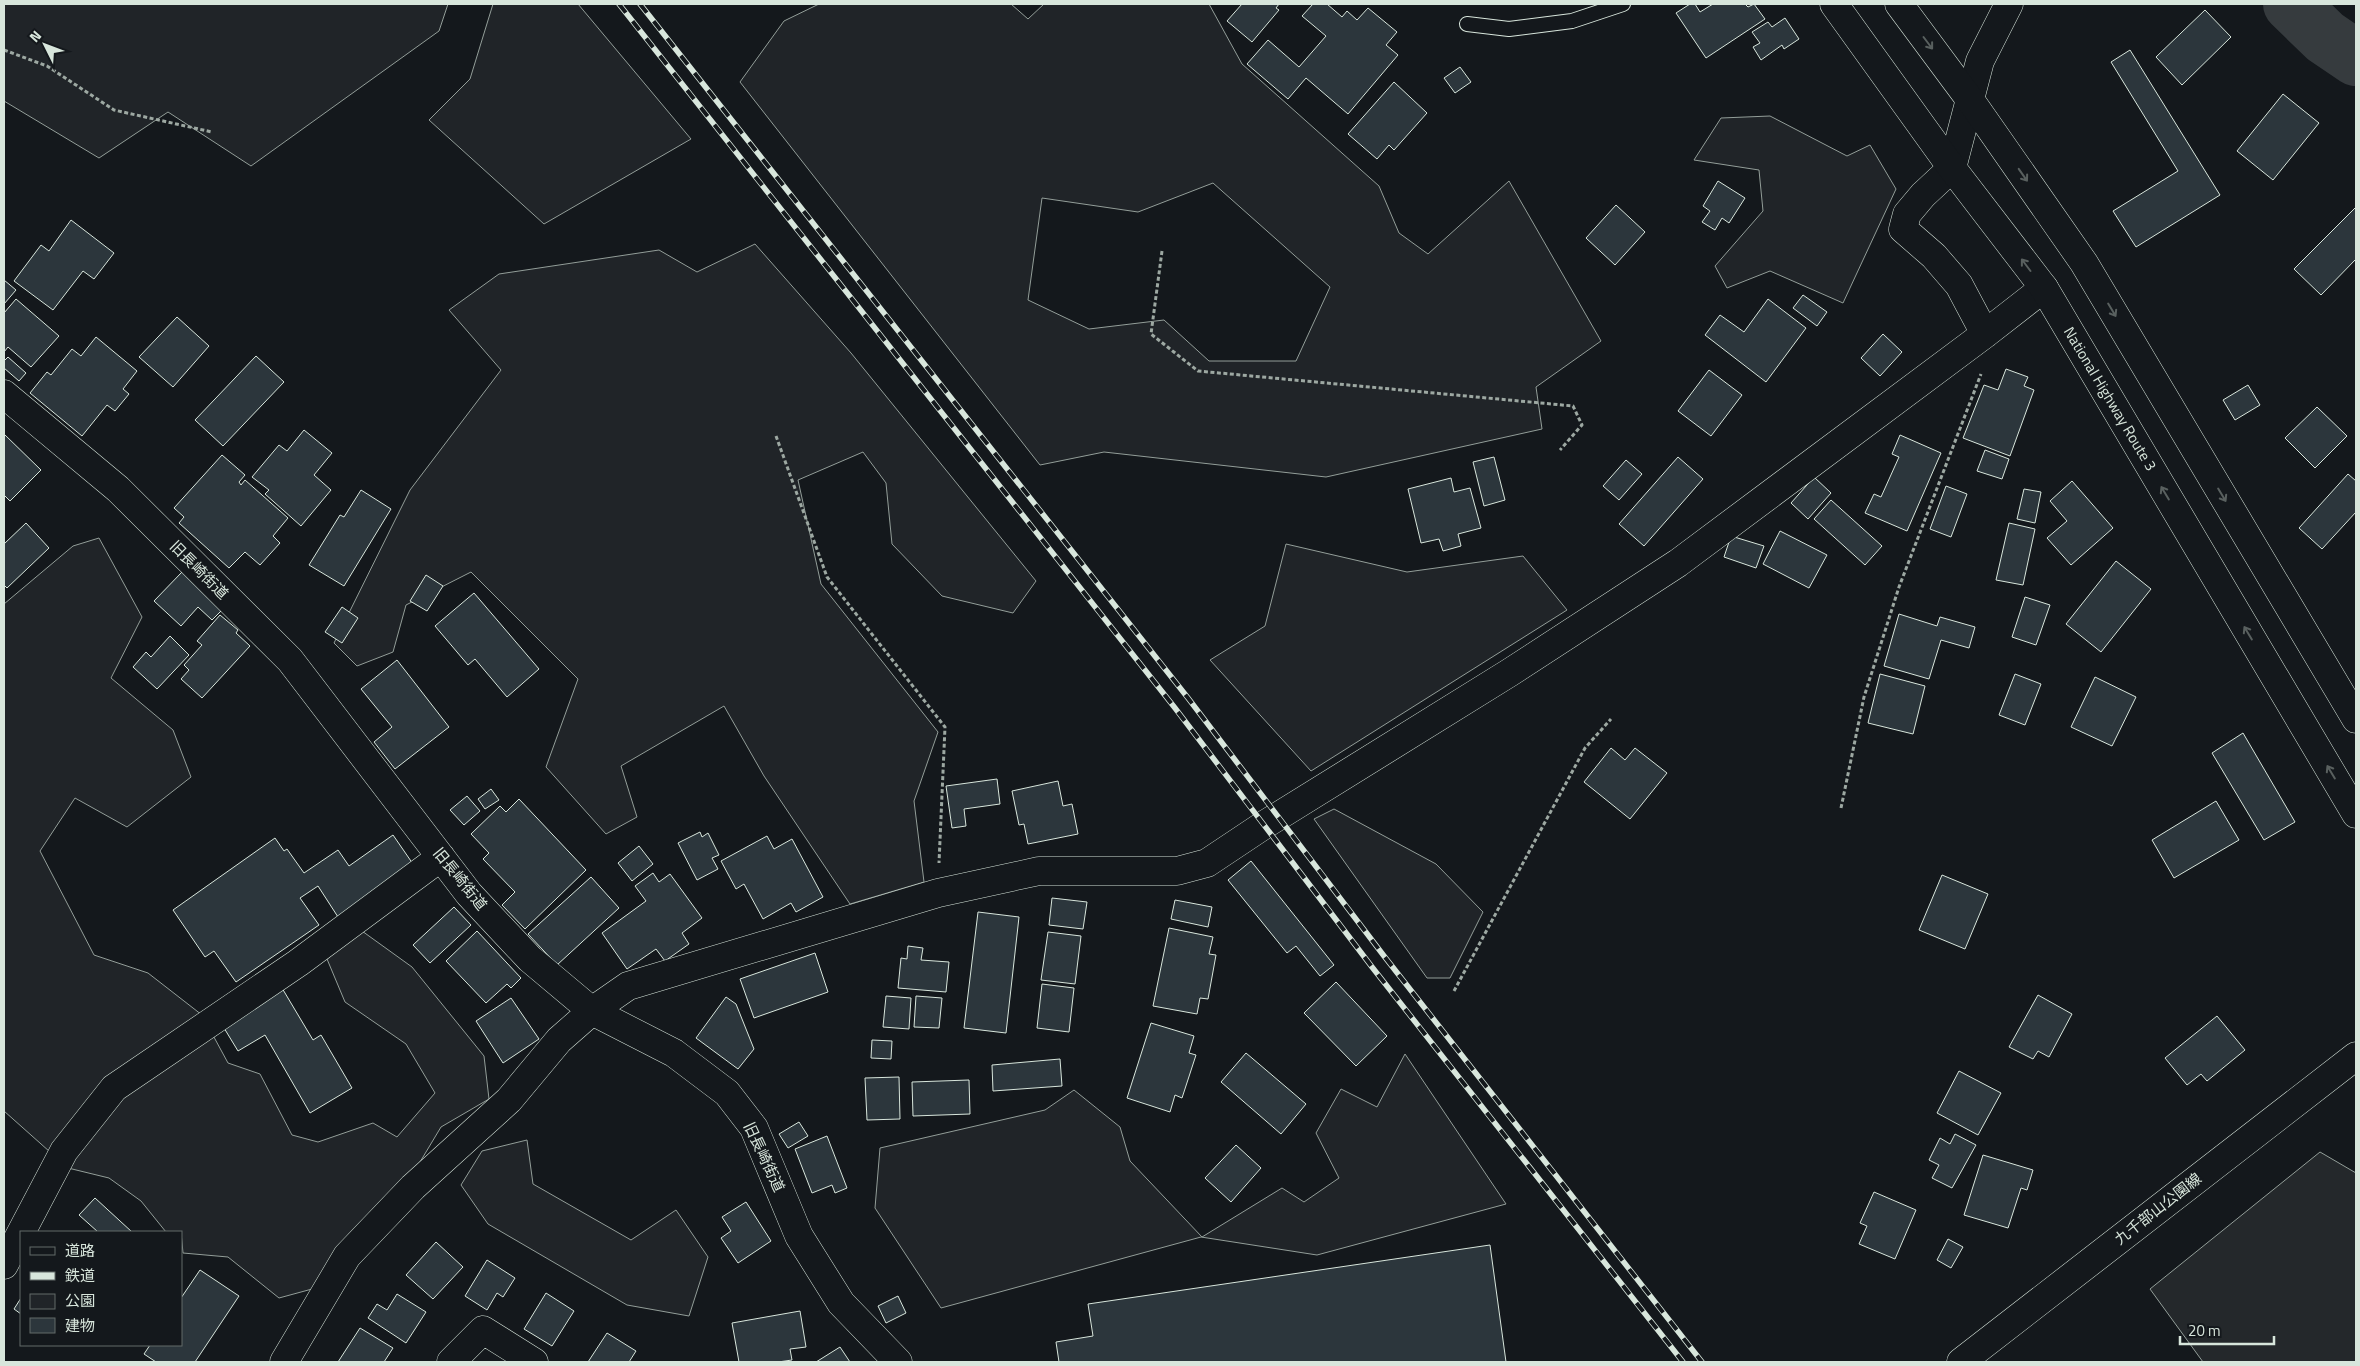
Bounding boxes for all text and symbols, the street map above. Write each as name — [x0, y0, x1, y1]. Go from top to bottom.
north arrow — [20, 20, 70, 70]
text: N — [24, 25, 46, 47]
one-way arrow — [1922, 36, 1933, 49]
one-way arrow — [2018, 168, 2028, 182]
one-way arrow — [2021, 258, 2031, 272]
one-way arrow — [2108, 303, 2118, 317]
street label: National Highway Route 3 — [2058, 322, 2163, 475]
one-way arrow — [2160, 486, 2170, 500]
one-way arrow — [2218, 487, 2228, 501]
street label: 旧長崎街道 — [165, 535, 234, 604]
one-way arrow — [2243, 626, 2253, 640]
one-way arrow — [2326, 766, 2336, 780]
street label: 旧長崎街道 — [428, 842, 493, 915]
street label: 旧長崎街道 — [738, 1118, 791, 1196]
street label: 九千部山公園線 — [2109, 1167, 2206, 1250]
legend — [20, 1231, 182, 1346]
text: 道路 — [65, 1239, 95, 1262]
text: 鉄道 — [65, 1264, 95, 1287]
text: 公園 — [65, 1289, 95, 1312]
text: 建物 — [65, 1314, 95, 1337]
scale bar — [2180, 1314, 2274, 1346]
text: 20 m — [2188, 1319, 2221, 1342]

